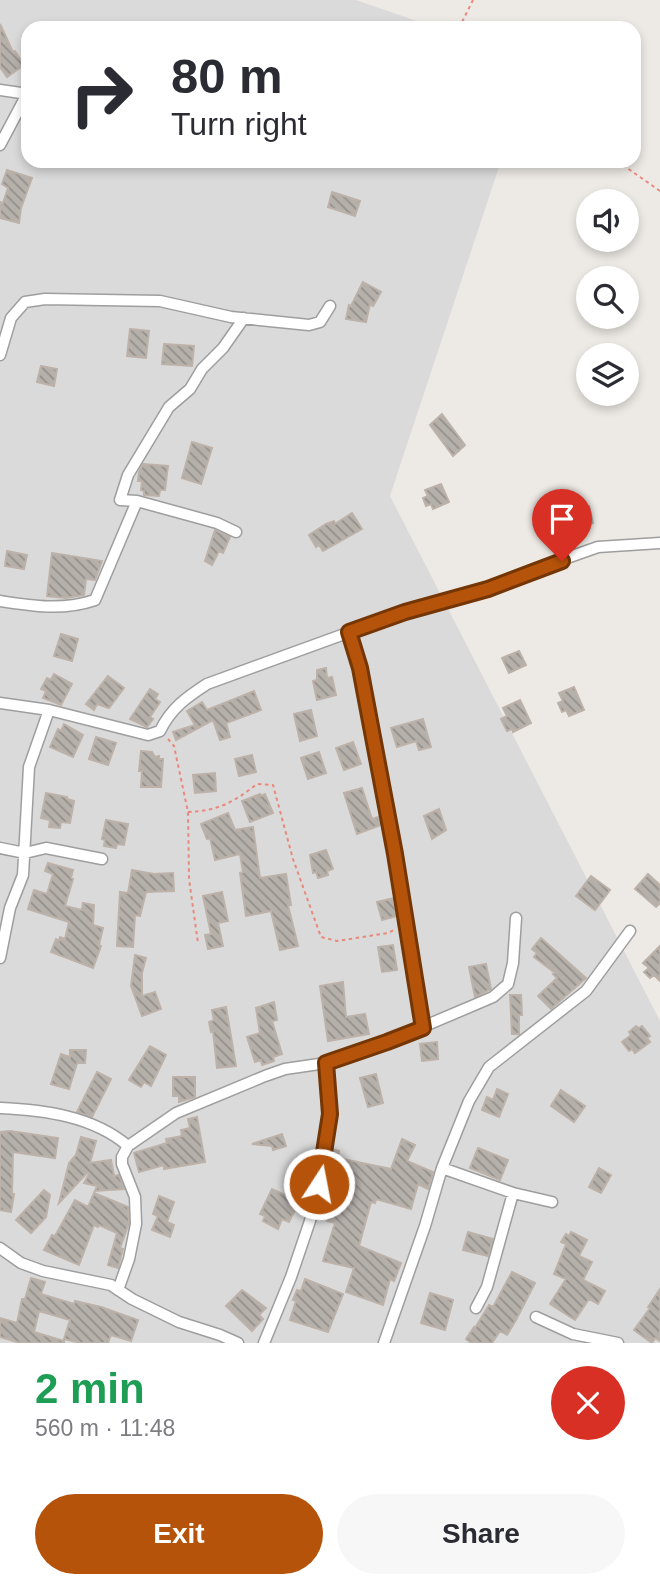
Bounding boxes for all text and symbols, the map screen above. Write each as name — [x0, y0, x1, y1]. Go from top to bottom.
icon: right — [56, 49, 147, 140]
text: 80 m — [171, 49, 283, 103]
text: Turn right — [171, 106, 307, 142]
map controls — [576, 189, 639, 406]
button: sound — [576, 189, 639, 252]
button: search — [576, 266, 639, 329]
button: layers — [576, 343, 639, 406]
pin — [532, 489, 592, 561]
icon: arrive — [543, 500, 581, 538]
position arrow — [282, 1147, 356, 1221]
text: 2 min — [35, 1365, 145, 1412]
button: close — [551, 1366, 625, 1440]
text: 560 m · 11:48 — [35, 1415, 175, 1441]
button: Exit — [35, 1494, 323, 1574]
button: Share — [337, 1494, 625, 1574]

